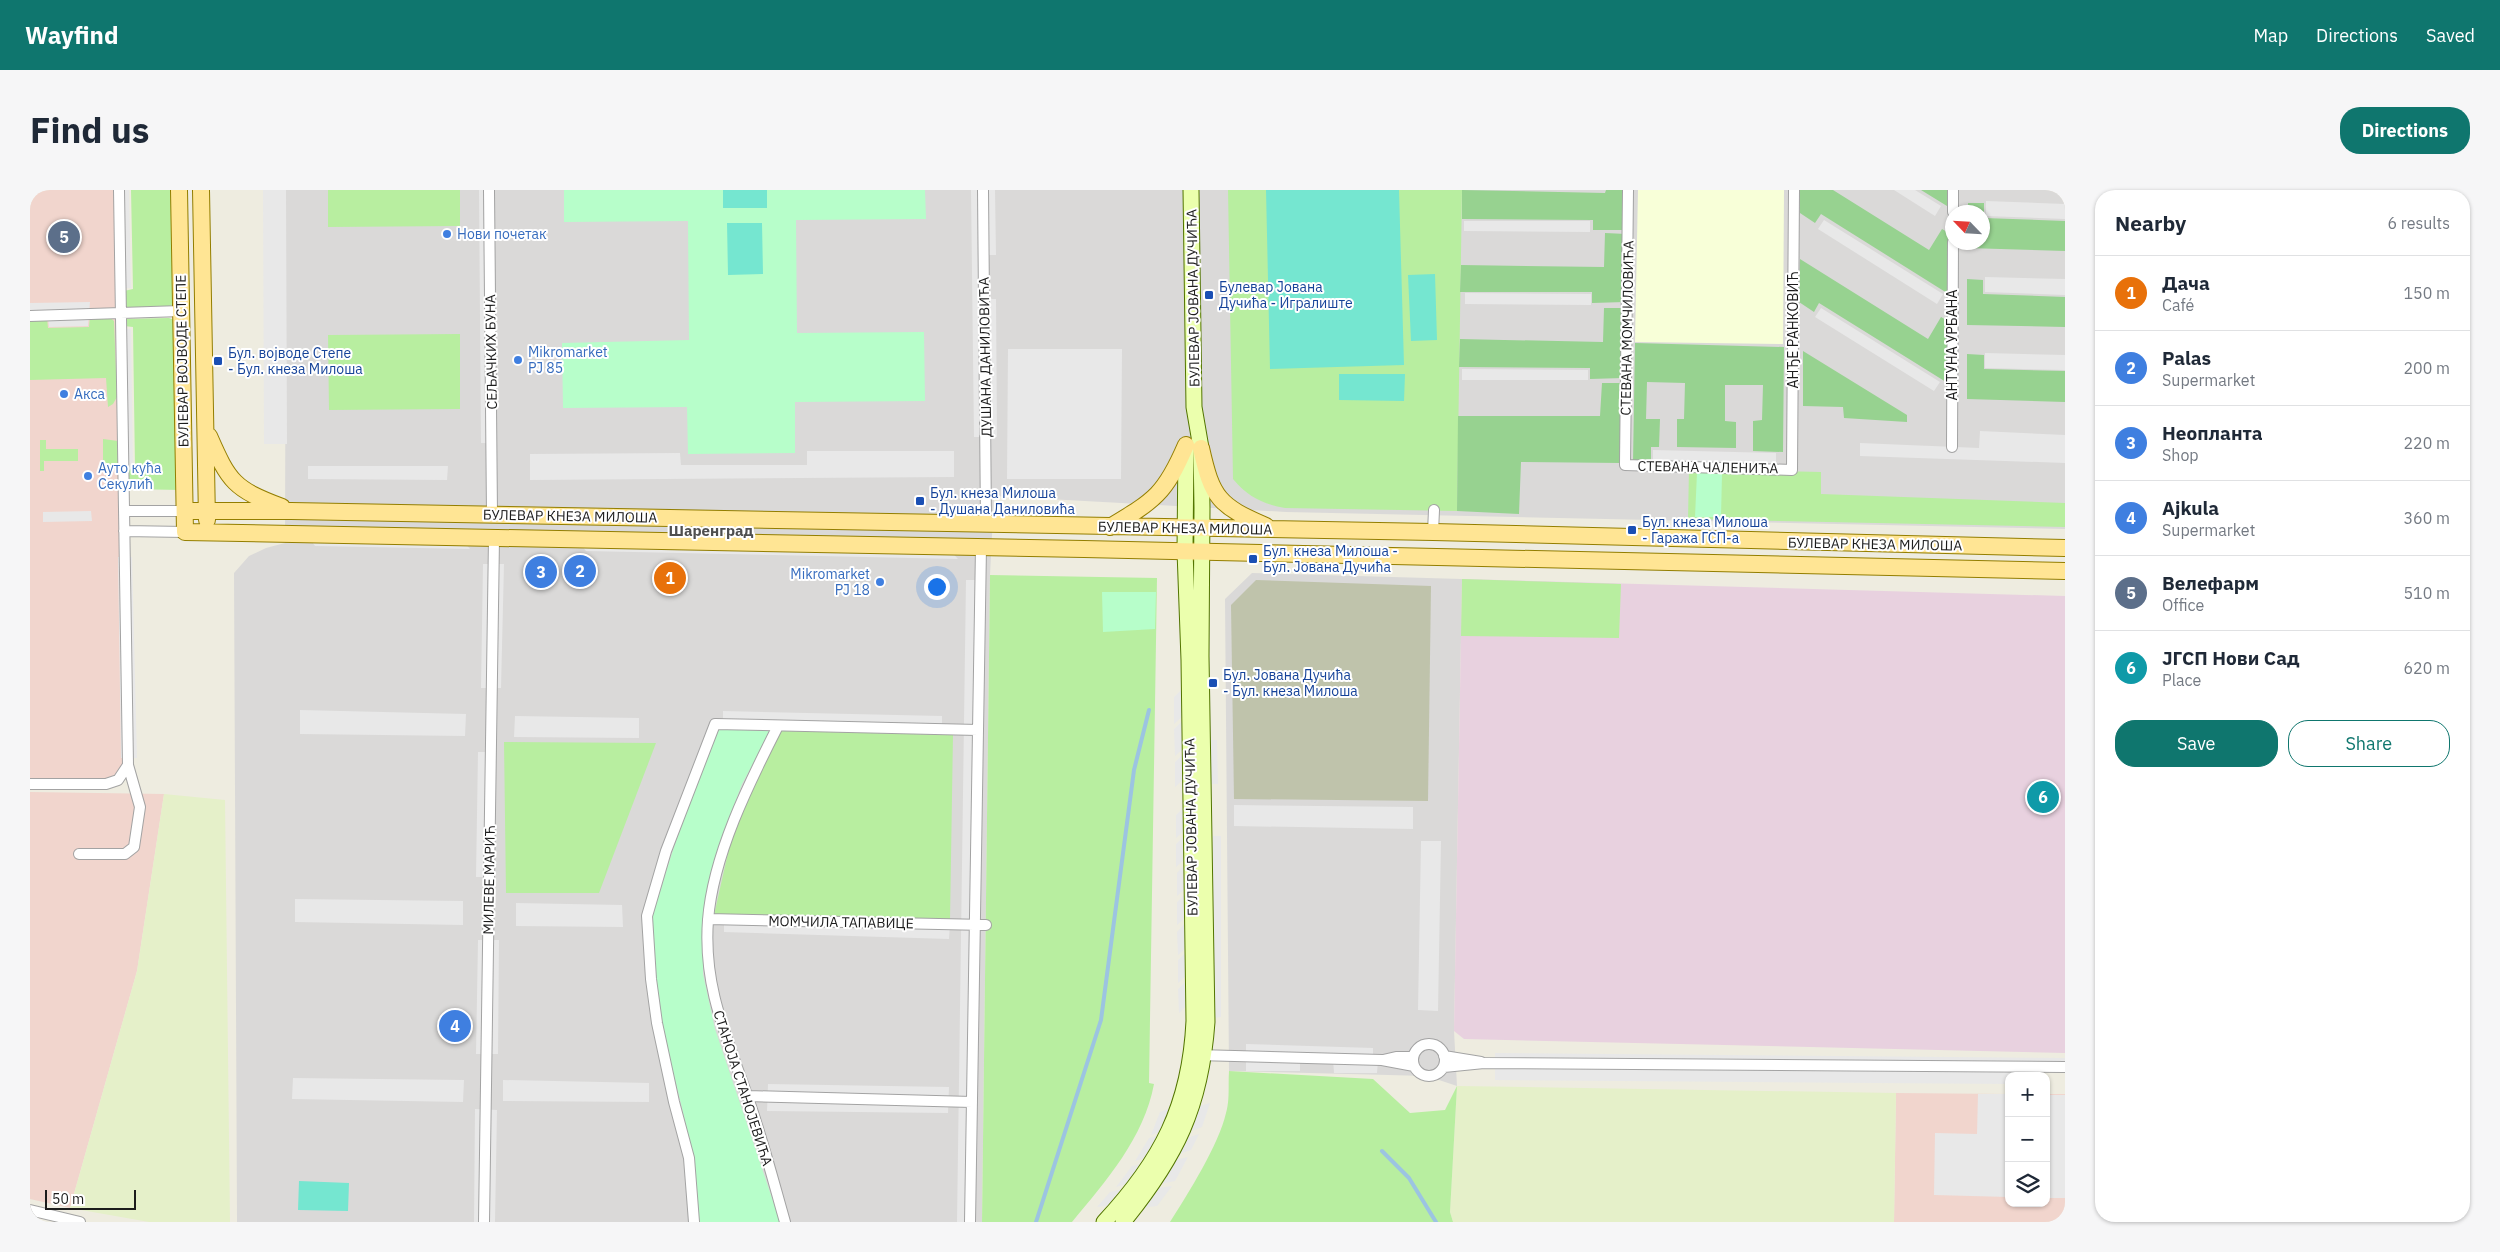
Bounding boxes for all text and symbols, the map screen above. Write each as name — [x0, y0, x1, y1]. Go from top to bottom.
text: Wayfind — [25, 19, 118, 51]
text: Map — [2253, 24, 2288, 47]
text: Directions — [2316, 24, 2398, 47]
text: Saved — [2426, 24, 2475, 47]
text: Find us — [30, 107, 149, 153]
button: Directions — [2340, 107, 2470, 154]
north arrow — [1945, 205, 1990, 250]
street label: БУЛЕВАР ЈОВАНА ДУЧИЋА — [1182, 209, 1204, 387]
text: Nearby — [2115, 209, 2186, 237]
text: 6 results — [2387, 213, 2450, 233]
pin: 5 — [48, 218, 80, 256]
place label: Нови почетак — [457, 225, 547, 243]
marker: Нови почетак — [441, 228, 453, 240]
street label: СТЕВАНА МОМЧИЛОВИЋА — [1616, 240, 1638, 416]
street label: АНЂЕ РАНКОВИЋ — [1784, 271, 1802, 389]
text: Дача — [2162, 271, 2210, 295]
street label: БУЛЕВАР ВОЈВОДЕ СТЕПЕ — [171, 274, 193, 448]
street label: ДУШАНА ДАНИЛОВИЋА — [975, 277, 995, 437]
place label: Булевар Јована Дучића - Игралиште — [1219, 278, 1353, 312]
text: 1 — [2126, 283, 2136, 303]
text: 150 m — [2403, 283, 2450, 303]
marker: Булевар Јована Дучића - Игралиште — [1203, 289, 1215, 301]
street label: АНТУНА УРБАНА — [1943, 289, 1961, 401]
street label: СЕЉАЧКИХ БУНА — [481, 294, 501, 410]
text: Café — [2162, 295, 2194, 315]
place label: Mikromarket PJ 85 — [528, 343, 608, 377]
place label: Бул. војводе Степе - Бул. кнеза Милоша — [228, 344, 363, 378]
text: Palas — [2162, 346, 2211, 370]
marker: Mikromarket PJ 85 — [512, 354, 524, 366]
marker: Бул. војводе Степе - Бул. кнеза Милоша — [212, 355, 224, 367]
text: 2 — [2126, 358, 2136, 378]
text: 200 m — [2403, 358, 2450, 378]
text: Supermarket — [2162, 370, 2255, 390]
place label: Акса — [74, 385, 105, 403]
marker: Акса — [58, 388, 70, 400]
text: Неопланта — [2162, 421, 2263, 445]
text: 3 — [2126, 433, 2136, 453]
text: 220 m — [2403, 433, 2450, 453]
text: Shop — [2162, 445, 2199, 465]
street label: СТЕВАНА ЧАЛЕНИЋА — [1637, 457, 1779, 477]
place label: Ауто кућа Секулић — [98, 459, 162, 493]
marker: Ауто кућа Секулић — [82, 470, 94, 482]
place label: Бул. кнеза Милоша - Душана Даниловића — [930, 484, 1075, 518]
marker: Бул. кнеза Милоша - Душана Даниловића — [914, 495, 926, 507]
text: Ajkula — [2162, 496, 2219, 520]
street label: БУЛЕВАР КНЕЗА МИЛОША — [483, 505, 657, 527]
text: 4 — [2126, 508, 2136, 528]
text: 360 m — [2403, 508, 2450, 528]
place label: Бул. кнеза Милоша - Гаража ГСП-а — [1642, 513, 1768, 547]
street label: БУЛЕВАР КНЕЗА МИЛОША — [1098, 517, 1272, 539]
text: Supermarket — [2162, 520, 2255, 540]
district label: Шаренград — [669, 521, 754, 540]
marker: Бул. кнеза Милоша - Гаража ГСП-а — [1626, 524, 1638, 536]
street label: БУЛЕВАР КНЕЗА МИЛОША — [1788, 533, 1962, 555]
place label: Бул. кнеза Милоша - Бул. Јована Дучића — [1263, 542, 1398, 576]
pin: 2 — [564, 552, 596, 590]
pin: 3 — [525, 553, 557, 591]
marker: Бул. кнеза Милоша - Бул. Јована Дучића — [1247, 553, 1259, 565]
pin: 1 — [654, 559, 686, 597]
place label: Mikromarket PJ 18 — [790, 565, 870, 599]
text: Велефарм — [2162, 571, 2259, 595]
your location — [924, 574, 950, 600]
marker: Mikromarket PJ 18 — [874, 576, 886, 588]
text: 5 — [2126, 583, 2136, 603]
text: 510 m — [2403, 583, 2450, 603]
text: Office — [2162, 595, 2204, 615]
text: ЈГСП Нови Сад — [2162, 646, 2300, 670]
text: 6 — [2126, 658, 2136, 678]
text: 620 m — [2403, 658, 2450, 678]
place label: Бул. Јована Дучића - Бул. кнеза Милоша — [1223, 666, 1358, 700]
text: Place — [2162, 670, 2201, 690]
marker: Бул. Јована Дучића - Бул. кнеза Милоша — [1207, 677, 1219, 689]
button: Save — [2115, 720, 2278, 767]
button: Share — [2288, 720, 2450, 767]
street label: БУЛЕВАР ЈОВАНА ДУЧИЋА — [1180, 738, 1202, 916]
pin: 6 — [2027, 778, 2059, 816]
street label: МИЛЕВЕ МАРИЋ — [479, 825, 499, 935]
street label: МОМЧИЛА ТАПАВИЦЕ — [768, 912, 914, 932]
pin: 4 — [439, 1007, 471, 1045]
street label: СТАНОЈА СТАНОЈЕВИЋА — [709, 1008, 777, 1168]
map controls — [2005, 1072, 2050, 1207]
button: + — [2005, 1072, 2050, 1117]
button: − — [2005, 1117, 2050, 1162]
button: layers — [2005, 1162, 2050, 1207]
scale bar — [45, 1187, 136, 1210]
text: 50 m — [52, 1190, 84, 1208]

